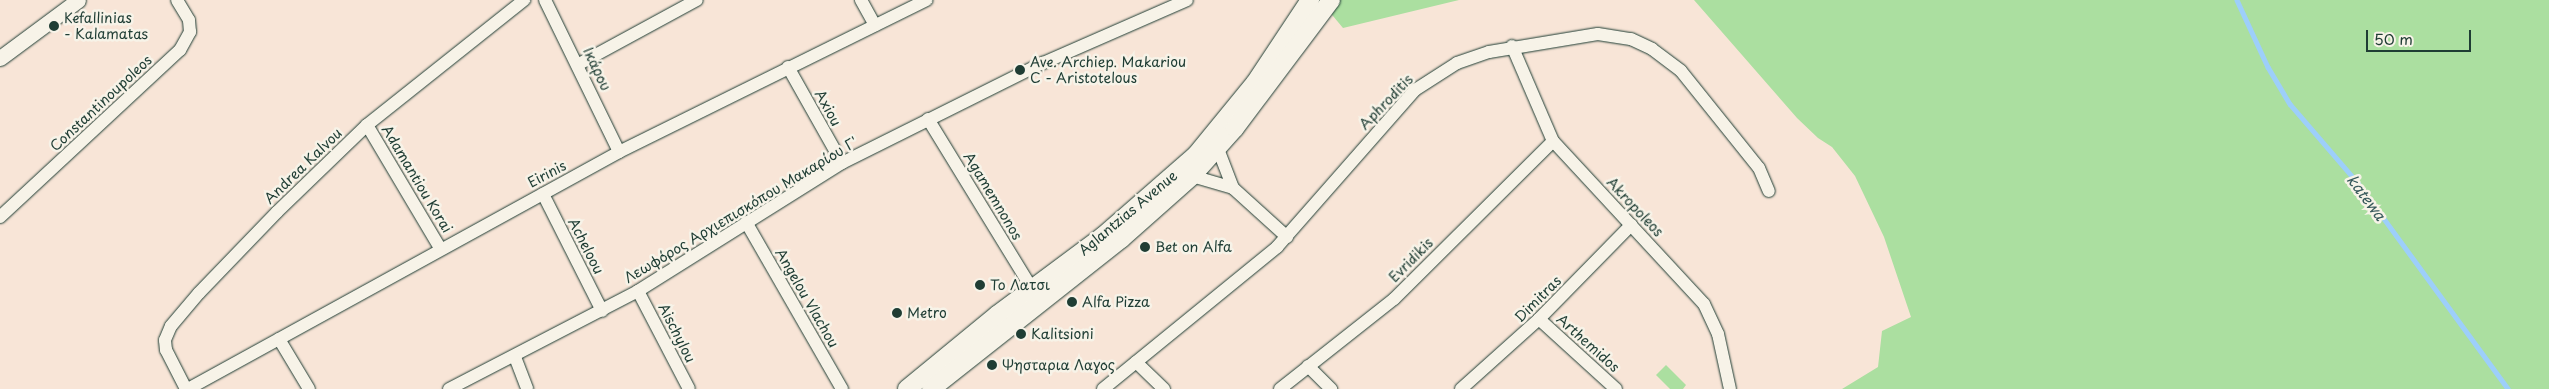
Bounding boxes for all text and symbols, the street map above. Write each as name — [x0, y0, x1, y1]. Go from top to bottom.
place label: Kefallinias - Kalamatas — [64, 10, 149, 42]
marker: Kefallinias - Kalamatas — [48, 20, 60, 32]
scale bar — [2369, 20, 2474, 52]
text: 50 m — [2374, 27, 2413, 50]
street label: Ικάρου — [580, 45, 614, 93]
street label: Constantinoupoleos — [47, 52, 155, 154]
place label: Ave. Archiep. Makariou C - Aristotelous — [1030, 54, 1188, 86]
marker: Ave. Archiep. Makariou C - Aristotelous — [1014, 64, 1026, 76]
street label: Aphroditis — [1356, 71, 1416, 133]
street label: Axiou — [811, 87, 845, 129]
street label: Adamantiou Korai — [378, 122, 456, 236]
street label: Andrea Kalvou — [261, 125, 345, 207]
street label: Λεωφόρος Αρχιεπισκόπου Μακαρίου Γ' — [621, 133, 861, 287]
street label: Agamemnonos — [960, 149, 1026, 243]
street label: Eirinis — [525, 157, 569, 191]
street label: Aglantzias Avenue — [1076, 167, 1180, 259]
water label: katewa — [2344, 171, 2390, 223]
street label: Akropoleos — [1603, 174, 1667, 240]
street label: Acheloou — [565, 215, 607, 277]
street label: Evridikis — [1385, 234, 1437, 286]
place label: Bet on Alfa — [1155, 239, 1232, 255]
marker: Bet on Alfa — [1139, 241, 1151, 253]
street label: Angelou Vlachou — [772, 245, 842, 351]
street label: Dimitras — [1511, 272, 1565, 326]
place label: Το Λατσι — [990, 277, 1050, 293]
marker: Το Λατσι — [974, 279, 986, 291]
place label: Alfa Pizza — [1082, 294, 1150, 310]
marker: Alfa Pizza — [1066, 296, 1078, 308]
street label: Aischylou — [655, 301, 699, 365]
place label: Metro — [907, 305, 947, 321]
marker: Metro — [891, 307, 903, 319]
street label: Arthemidos — [1553, 310, 1623, 376]
place label: Kalitsioni — [1031, 326, 1094, 342]
marker: Kalitsioni — [1015, 328, 1027, 340]
place label: Ψησταρια Λαγος — [1002, 357, 1116, 373]
marker: Ψησταρια Λαγος — [986, 359, 998, 371]

